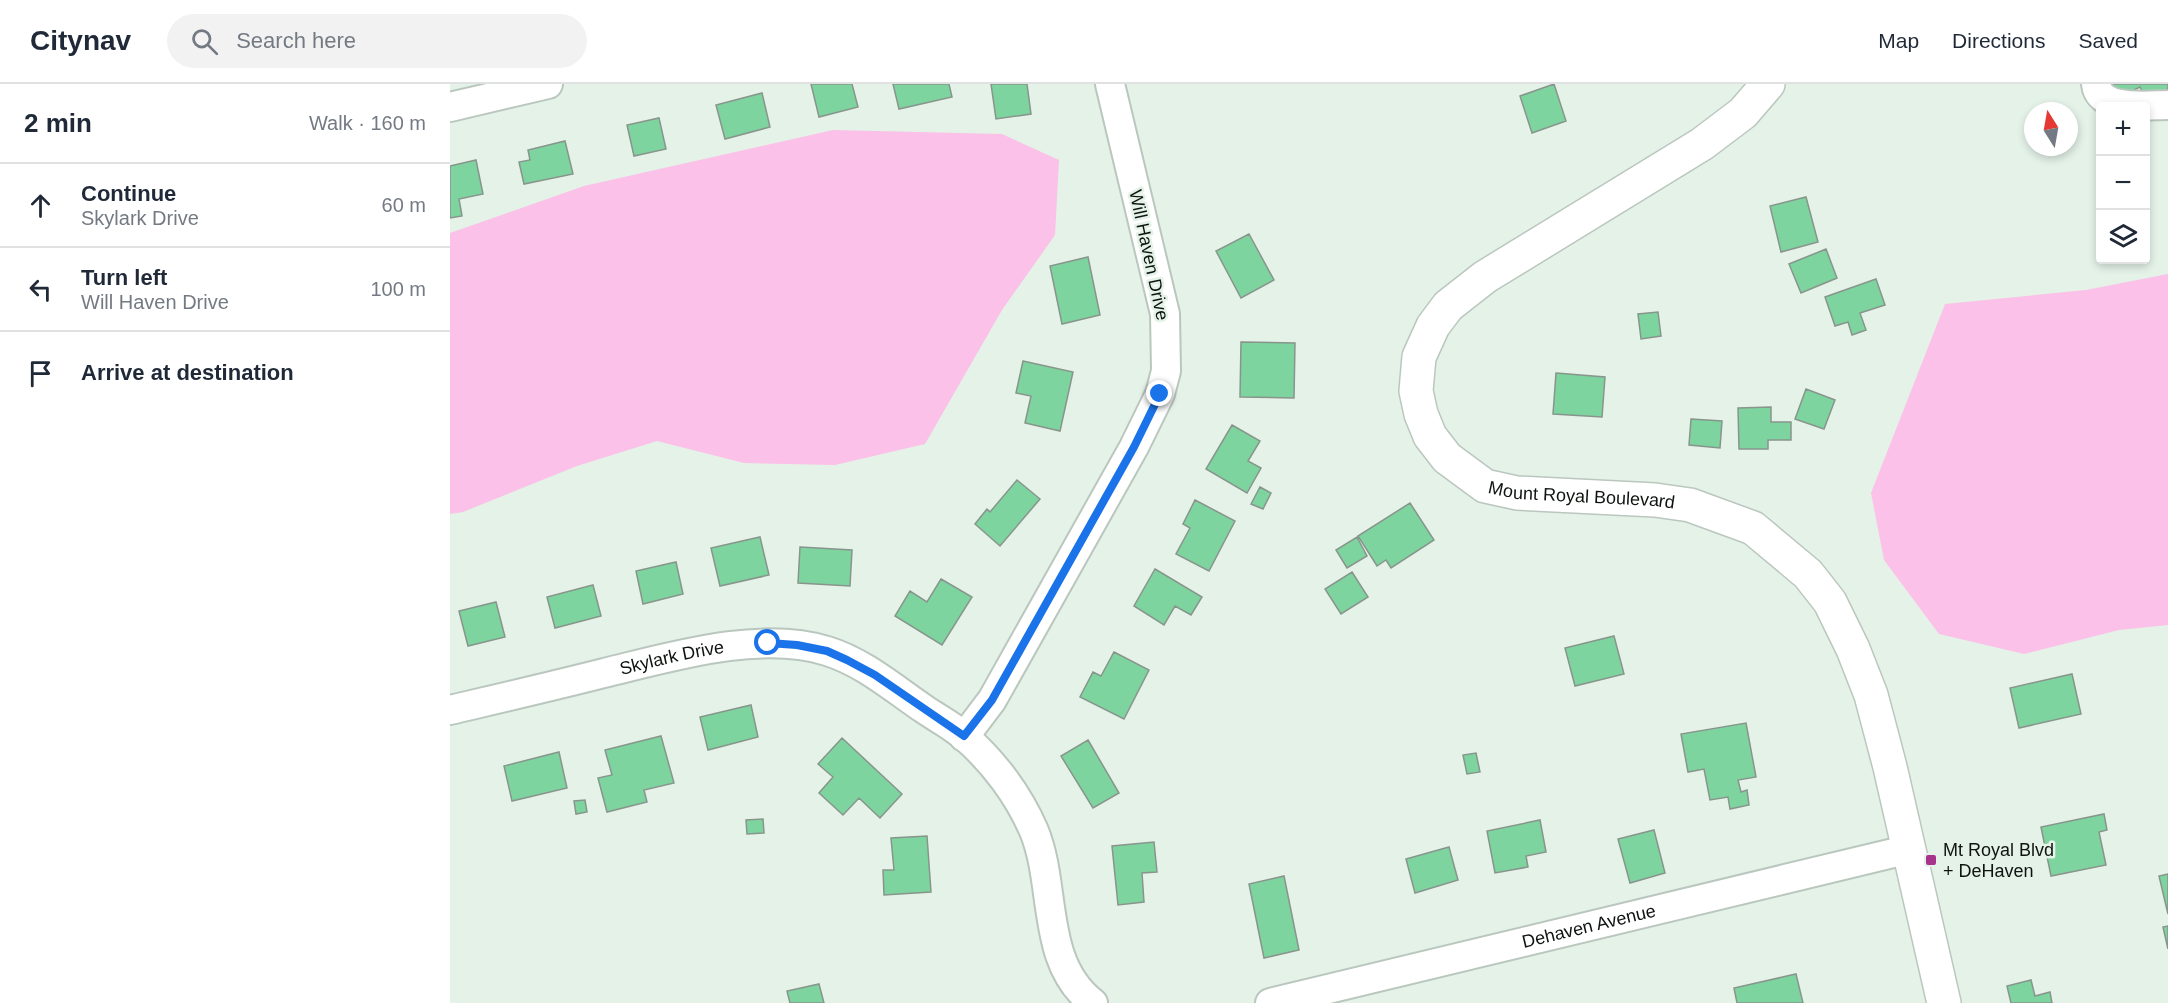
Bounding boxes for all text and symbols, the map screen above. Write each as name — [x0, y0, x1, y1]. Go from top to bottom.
search box — [167, 14, 587, 68]
text: Citynav — [30, 25, 131, 56]
icon: search — [188, 25, 221, 58]
text: Search here — [236, 28, 356, 53]
text: Map — [1878, 29, 1919, 52]
text: Directions — [1952, 29, 2045, 52]
text: Saved — [2078, 29, 2138, 52]
north arrow — [2024, 102, 2078, 156]
map controls — [2096, 102, 2150, 264]
button: + — [2096, 102, 2150, 156]
text: 2 min — [24, 108, 92, 138]
text: Walk · 160 m — [309, 112, 426, 134]
button: − — [2096, 156, 2150, 210]
text: Continue — [81, 181, 176, 206]
street label: Will Haven Drive — [1125, 188, 1173, 322]
icon: ahead — [24, 189, 57, 222]
text: 60 m — [382, 194, 426, 216]
text: Skylark Drive — [81, 207, 199, 229]
button: layers — [2096, 210, 2150, 264]
text: Turn left — [81, 265, 167, 290]
icon: left — [24, 273, 57, 306]
text: 100 m — [370, 278, 426, 300]
text: Will Haven Drive — [81, 291, 229, 313]
icon: arrive — [24, 357, 57, 390]
text: Arrive at destination — [81, 360, 294, 385]
route end — [1146, 380, 1172, 406]
street label: Mount Royal Boulevard — [1486, 477, 1676, 513]
route start — [754, 629, 780, 655]
street label: Skylark Drive — [618, 637, 725, 679]
place label: Mt Royal Blvd + DeHaven — [1943, 840, 2054, 881]
marker: Mt Royal Blvd + DeHaven — [1924, 853, 1938, 867]
street label: Dehaven Avenue — [1520, 901, 1658, 952]

